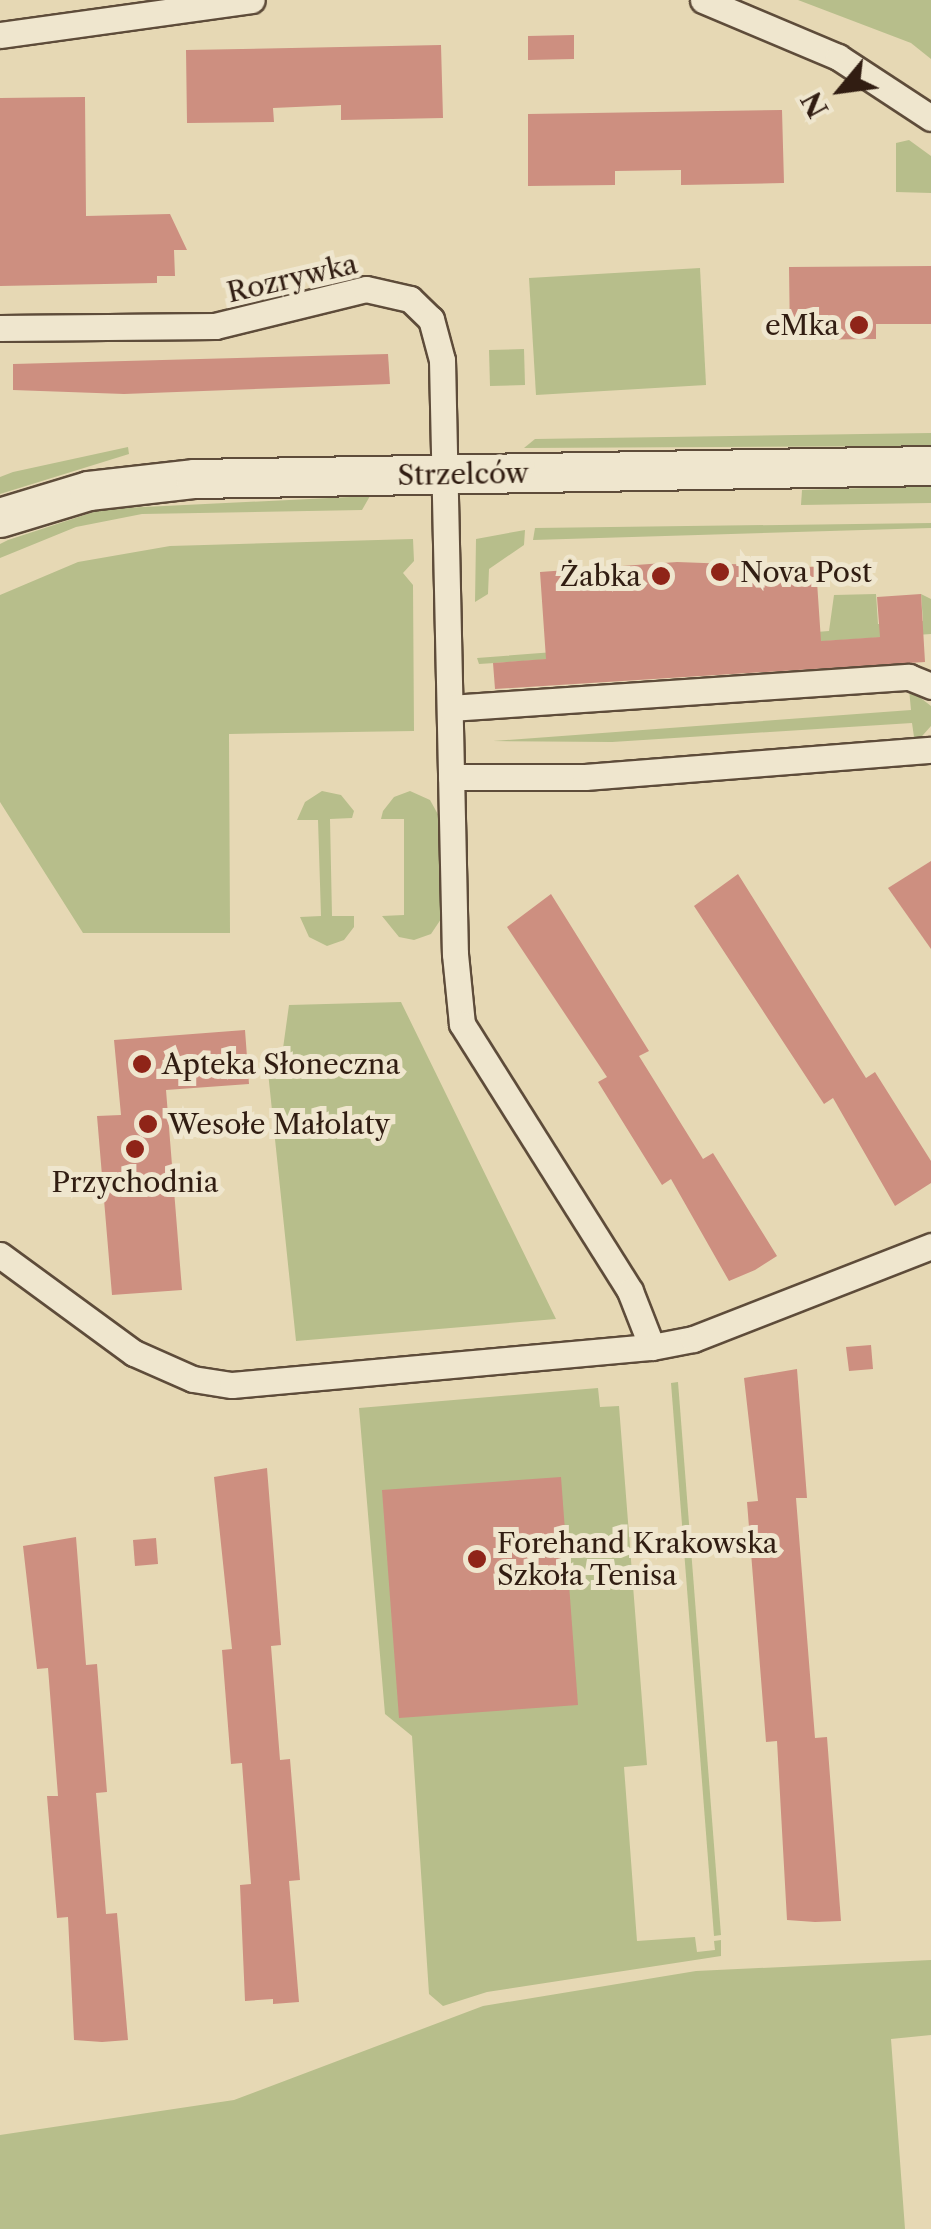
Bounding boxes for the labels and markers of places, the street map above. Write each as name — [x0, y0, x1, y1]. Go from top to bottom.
place label: eMka — [765, 308, 839, 342]
marker: eMka — [848, 314, 870, 336]
place label: Nova Post — [740, 555, 872, 589]
place label: Żabka — [560, 559, 641, 593]
marker: Nova Post — [709, 561, 731, 583]
marker: Żabka — [650, 565, 672, 587]
place label: Apteka Słoneczna — [162, 1047, 400, 1081]
marker: Apteka Słoneczna — [131, 1053, 153, 1075]
place label: Wesołe Małolaty — [168, 1107, 390, 1141]
marker: Wesołe Małolaty — [137, 1113, 159, 1135]
marker: Przychodnia — [124, 1138, 146, 1160]
place label: Przychodnia — [52, 1165, 218, 1199]
place label: Forehand Krakowska Szkoła Tenisa — [497, 1526, 778, 1592]
marker: Forehand Krakowska Szkoła Tenisa — [466, 1548, 488, 1570]

